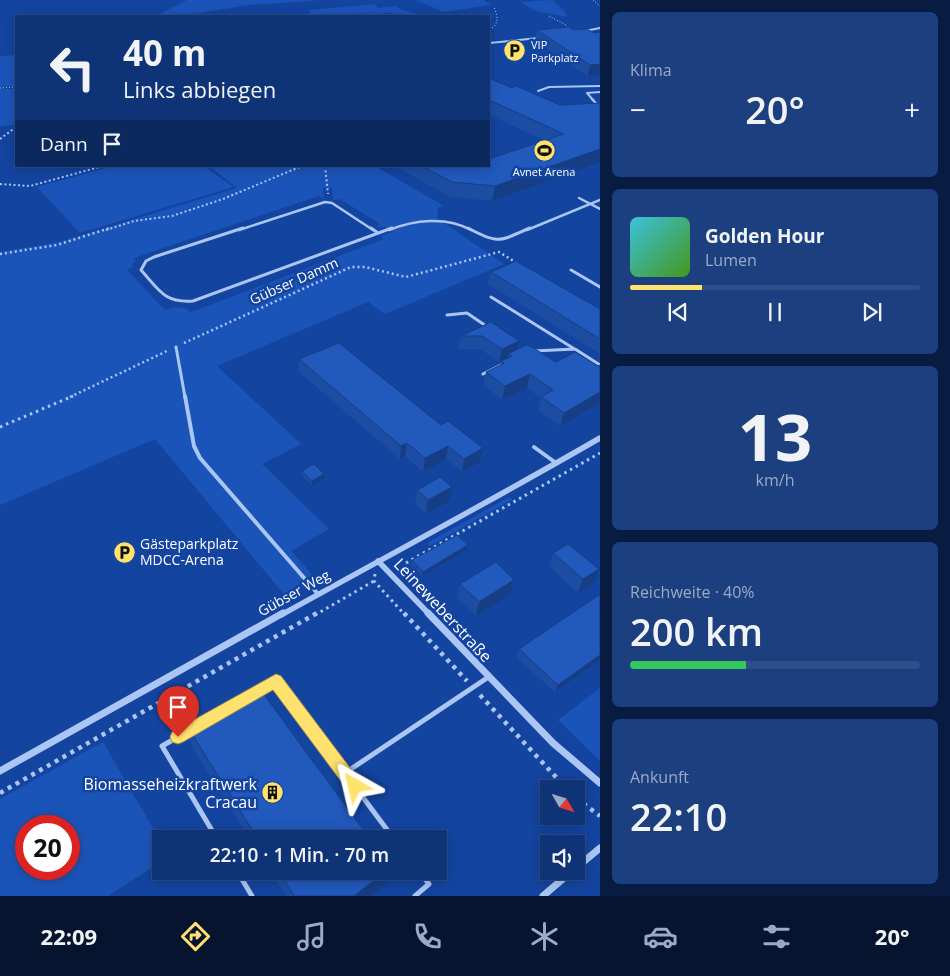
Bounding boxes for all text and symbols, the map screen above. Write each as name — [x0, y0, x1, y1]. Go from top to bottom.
text: 40 m — [123, 29, 206, 76]
icon: left — [40, 35, 105, 100]
place label: VIP Parkplatz — [531, 37, 579, 65]
parking icon: VIP Parkplatz — [503, 39, 527, 63]
text: Klima — [630, 59, 672, 81]
text: Links abbiegen — [123, 74, 276, 104]
text: 20° — [745, 83, 805, 135]
text: − — [630, 90, 646, 128]
text: + — [904, 90, 920, 128]
icon: arrive — [98, 130, 126, 158]
text: Dann — [40, 131, 88, 157]
sports icon: Avnet Arena — [532, 139, 556, 163]
place label: Avnet Arena — [513, 164, 575, 179]
text: Golden Hour — [705, 223, 824, 249]
text: Lumen — [705, 249, 757, 271]
street label: Gübser Damm — [246, 253, 341, 309]
icon: previous — [664, 298, 692, 326]
icon: pause — [761, 298, 789, 326]
icon: next — [858, 298, 886, 326]
text: 13 — [738, 392, 812, 480]
text: km/h — [756, 469, 794, 491]
place label: Gästeparkplatz MDCC-Arena — [140, 534, 239, 569]
parking icon: Gästeparkplatz MDCC-Arena — [112, 540, 136, 564]
street label: Leineweberstraße — [389, 553, 497, 667]
street label: Gübser Weg — [254, 565, 334, 620]
text: Reichweite · 40% — [630, 581, 755, 603]
text: 200 km — [630, 605, 763, 657]
pin — [157, 686, 199, 737]
icon: arrive — [164, 693, 192, 721]
position arrow — [328, 759, 380, 811]
text: Ankunft — [630, 766, 689, 788]
place label: Biomasseheizkraftwerk Cracau — [83, 773, 258, 813]
north arrow — [540, 780, 585, 825]
map controls — [540, 780, 585, 880]
building icon: Biomasseheizkraftwerk Cracau — [261, 781, 285, 805]
text: 22:10 — [630, 790, 727, 842]
speed limit sign: 20 — [15, 815, 80, 880]
button: sound — [540, 835, 585, 880]
text: 22:10 · 1 Min. · 70 m — [210, 842, 389, 868]
icon: directions — [178, 919, 213, 954]
icon: music — [294, 919, 329, 954]
icon: phone — [410, 919, 445, 954]
icon: climate — [527, 919, 562, 954]
icon: car — [643, 919, 678, 954]
icon: filters — [759, 919, 794, 954]
text: 22:09 — [41, 921, 97, 951]
text: 20° — [875, 921, 909, 951]

